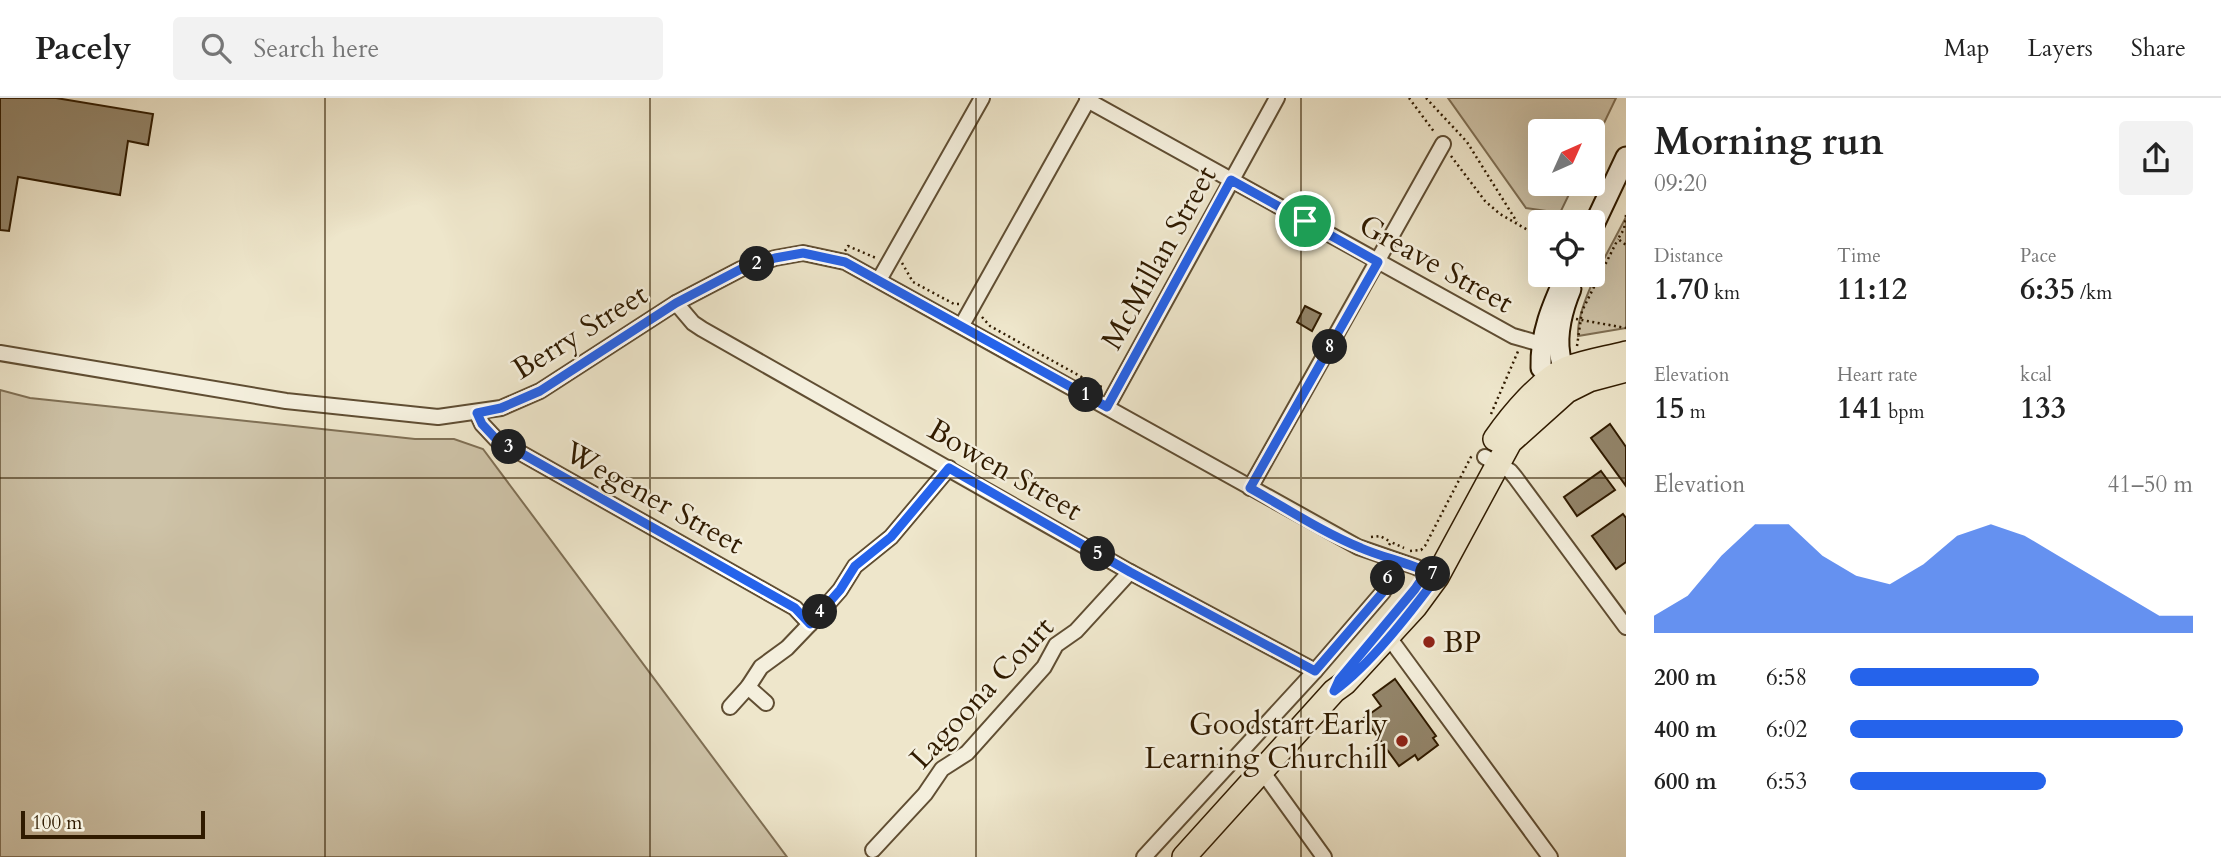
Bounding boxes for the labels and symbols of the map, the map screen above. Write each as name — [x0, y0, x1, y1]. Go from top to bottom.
north arrow — [1528, 119, 1605, 196]
street label: McMillan Street — [1092, 158, 1227, 357]
pin — [1275, 191, 1335, 251]
street label: Greave Street — [1352, 205, 1521, 323]
pin: 2 — [740, 246, 774, 282]
street label: Berry Street — [505, 274, 656, 390]
pin: 8 — [1312, 330, 1348, 364]
pin: 1 — [1068, 378, 1104, 412]
street label: Bowen Street — [920, 409, 1090, 531]
pin: 3 — [491, 430, 526, 464]
street label: Wegener Street — [556, 431, 751, 564]
pin: 5 — [1080, 536, 1116, 572]
pin: 7 — [1416, 556, 1450, 592]
pin: 6 — [1370, 560, 1406, 596]
pin: 4 — [802, 594, 838, 630]
street label: Lagoona Court — [901, 608, 1064, 778]
place label: BP — [1443, 622, 1481, 663]
marker: BP — [1421, 634, 1437, 650]
place label: Goodstart Early Learning Churchill — [1144, 704, 1388, 779]
marker: Goodstart Early Learning Churchill — [1394, 733, 1410, 749]
scale bar — [21, 808, 205, 840]

